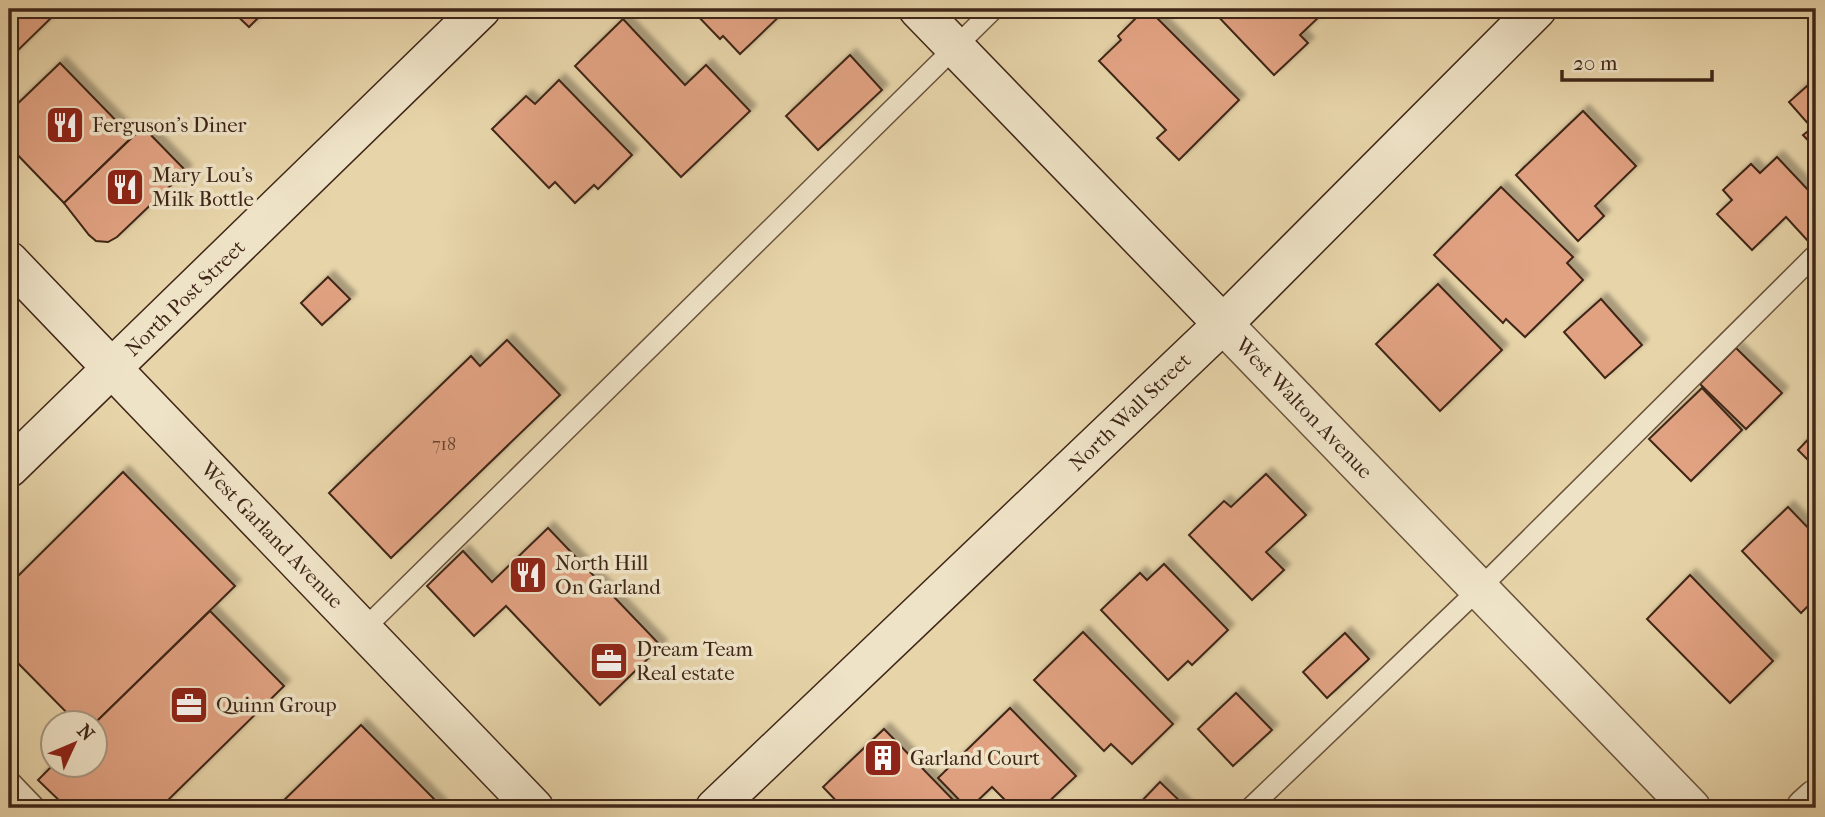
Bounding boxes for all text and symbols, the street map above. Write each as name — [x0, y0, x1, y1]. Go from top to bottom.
scale bar — [1562, 38, 1713, 82]
text: 20 m — [1573, 51, 1618, 75]
restaurant icon: Ferguson's Diner — [44, 104, 86, 146]
place label: Ferguson's Diner — [92, 113, 247, 137]
place label: Mary Lou's Milk Bottle — [152, 163, 254, 211]
restaurant icon: Mary Lou's Milk Bottle — [104, 166, 146, 208]
street label: North Post Street — [120, 235, 250, 361]
street label: West Walton Avenue — [1230, 332, 1377, 483]
street label: North Wall Street — [1064, 348, 1196, 476]
house number: 718 — [432, 434, 456, 455]
street label: West Garland Avenue — [195, 456, 348, 613]
place label: North Hill On Garland — [555, 551, 661, 599]
restaurant icon: North Hill On Garland — [507, 554, 549, 596]
place label: Dream Team Real estate — [636, 637, 753, 685]
office icon: Dream Team Real estate — [588, 640, 630, 682]
office icon: Quinn Group — [168, 684, 210, 726]
place label: Quinn Group — [216, 693, 337, 717]
north arrow — [38, 708, 108, 778]
text: N — [73, 720, 99, 746]
building icon: Garland Court — [862, 737, 904, 779]
place label: Garland Court — [910, 746, 1040, 770]

